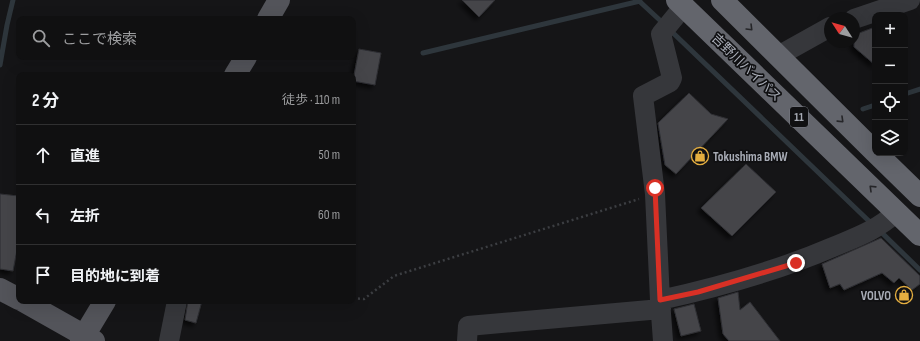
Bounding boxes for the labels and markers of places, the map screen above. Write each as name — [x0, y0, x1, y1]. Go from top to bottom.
shop icon: Tokushima BMW — [690, 146, 710, 166]
place label: Tokushima BMW — [713, 149, 788, 165]
shop icon: VOLVO — [894, 285, 914, 305]
place label: VOLVO — [861, 288, 891, 304]

